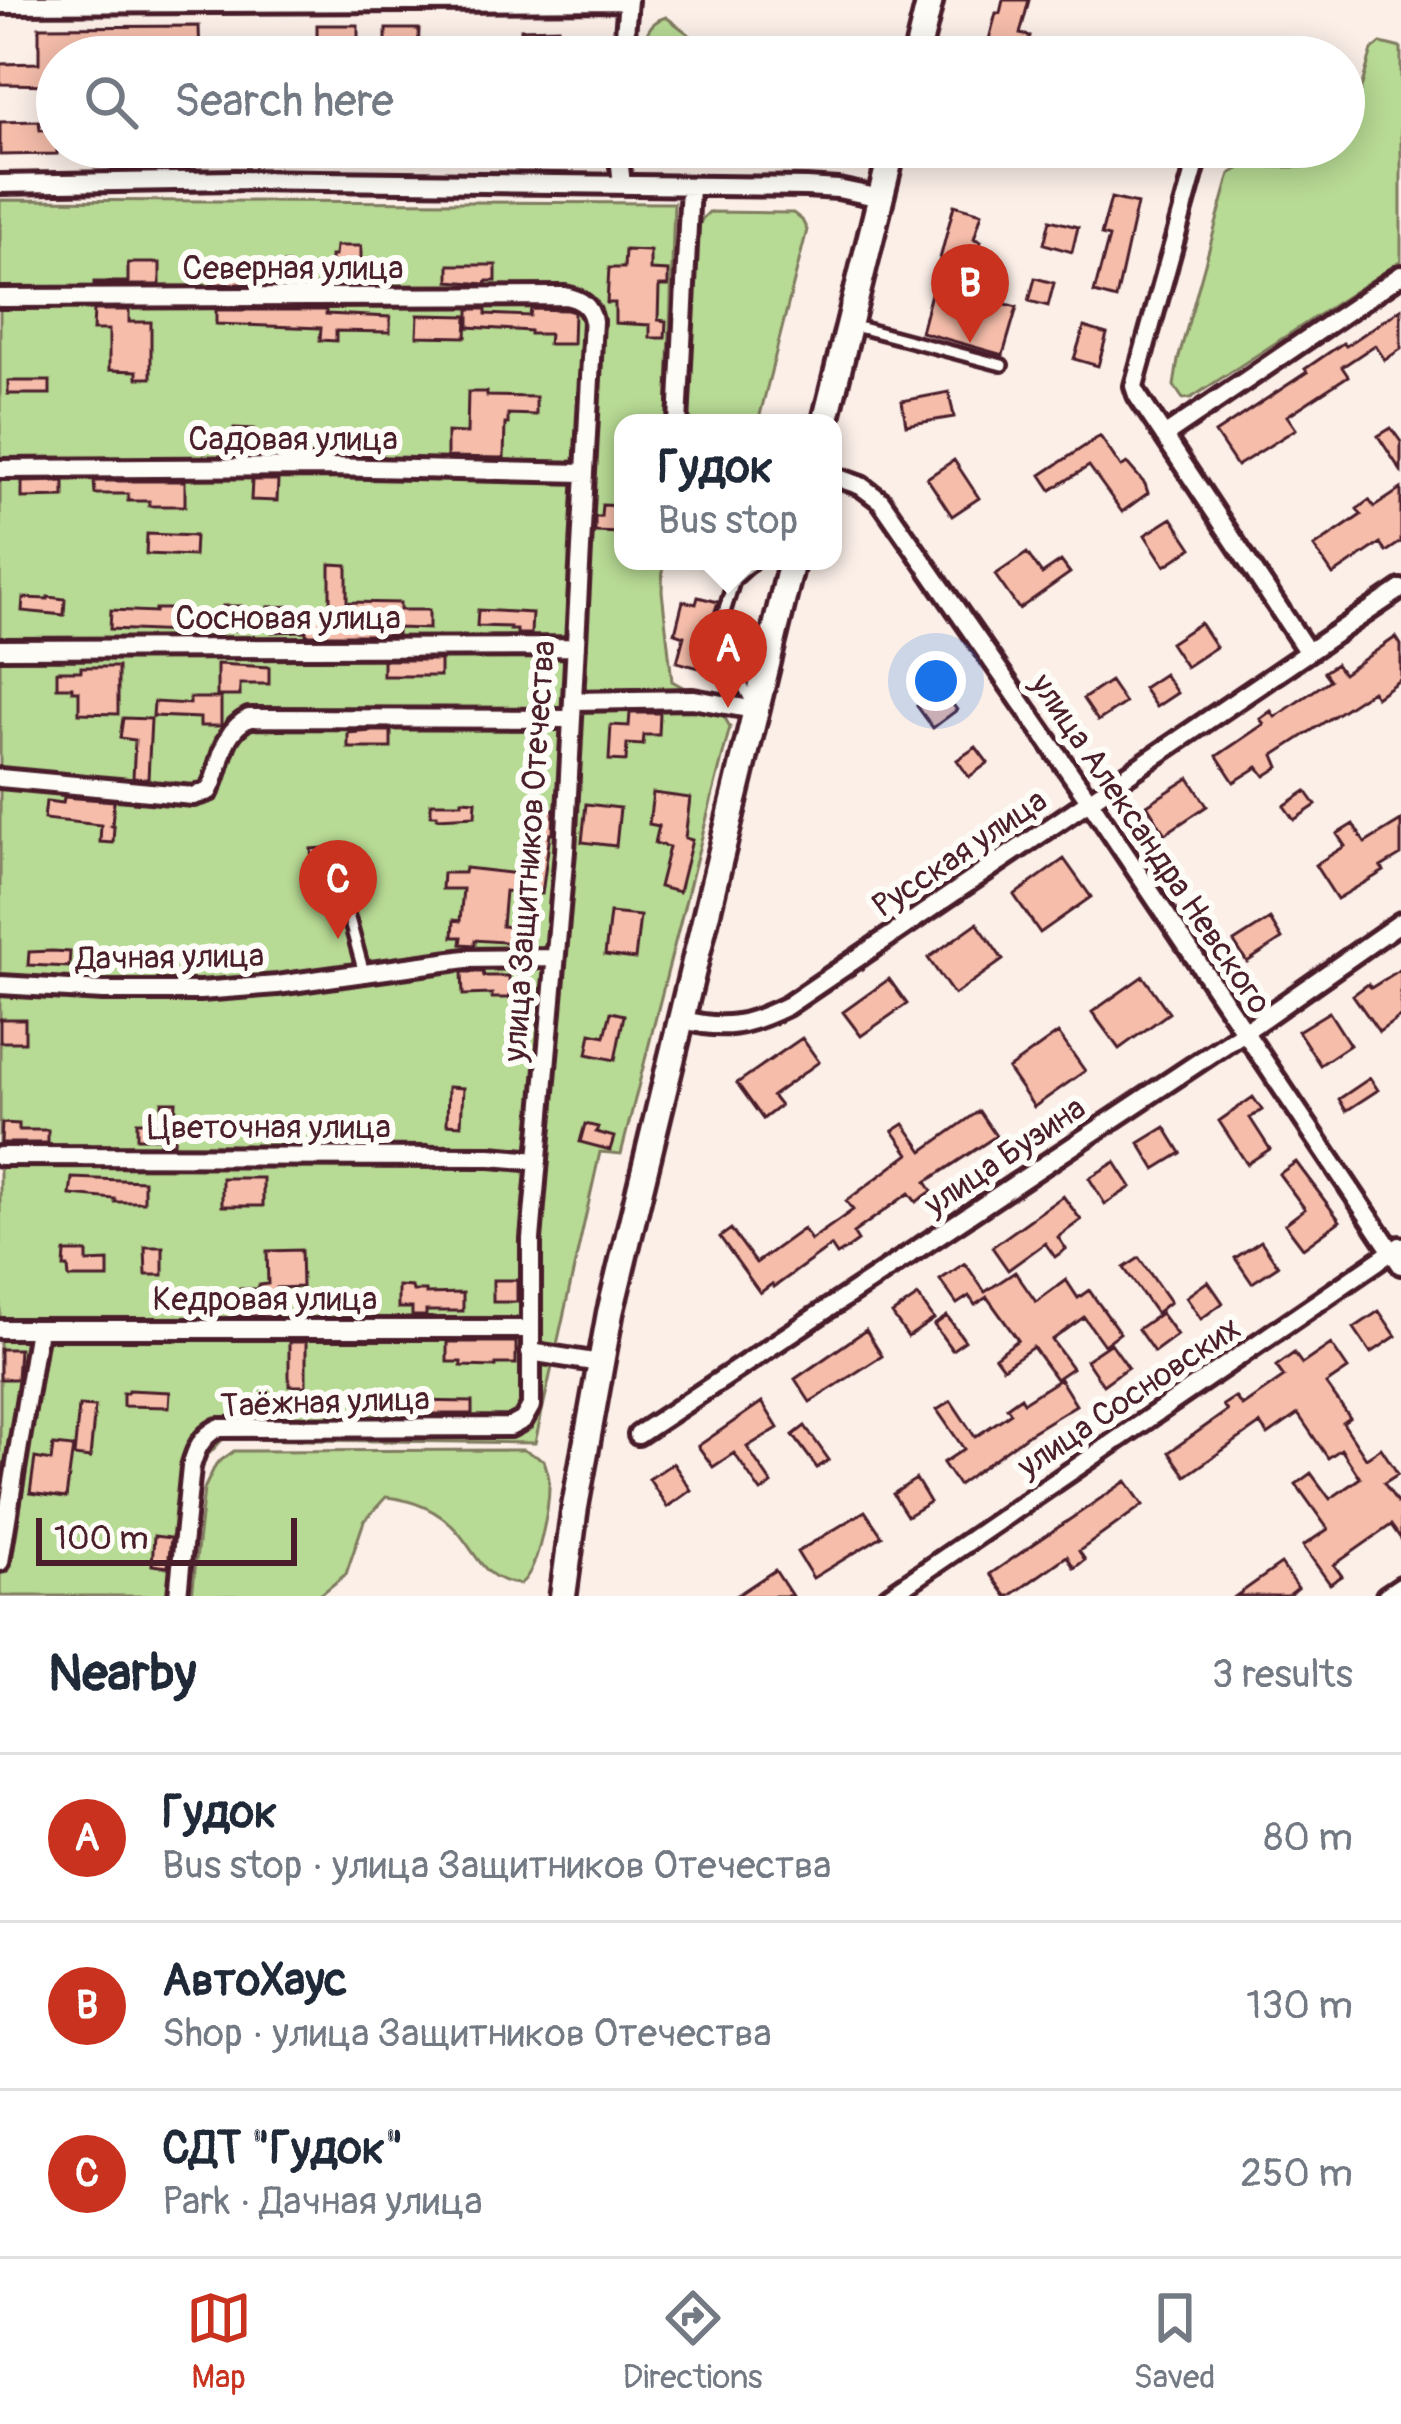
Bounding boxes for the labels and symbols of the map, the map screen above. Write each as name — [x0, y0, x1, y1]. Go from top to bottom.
pin: B — [931, 244, 1009, 343]
street label: Северная улица — [182, 248, 404, 289]
street label: Садовая улица — [188, 419, 398, 460]
street label: Сосновая улица — [175, 598, 401, 639]
pin: A — [689, 609, 767, 708]
street label: улица Защитников Отечества — [494, 639, 565, 1064]
your location — [906, 651, 966, 711]
street label: улица Александра Невского — [1021, 665, 1280, 1022]
street label: Русская улица — [865, 780, 1055, 927]
pin: C — [299, 840, 377, 939]
street label: Дачная улица — [74, 935, 265, 980]
street label: улица Бузина — [916, 1087, 1093, 1226]
street label: Цветочная улица — [147, 1107, 391, 1148]
street label: Кедровая улица — [153, 1279, 377, 1320]
street label: улица Сосновских — [1009, 1308, 1248, 1487]
street label: Таёжная улица — [220, 1378, 430, 1427]
scale bar — [36, 1512, 297, 1565]

